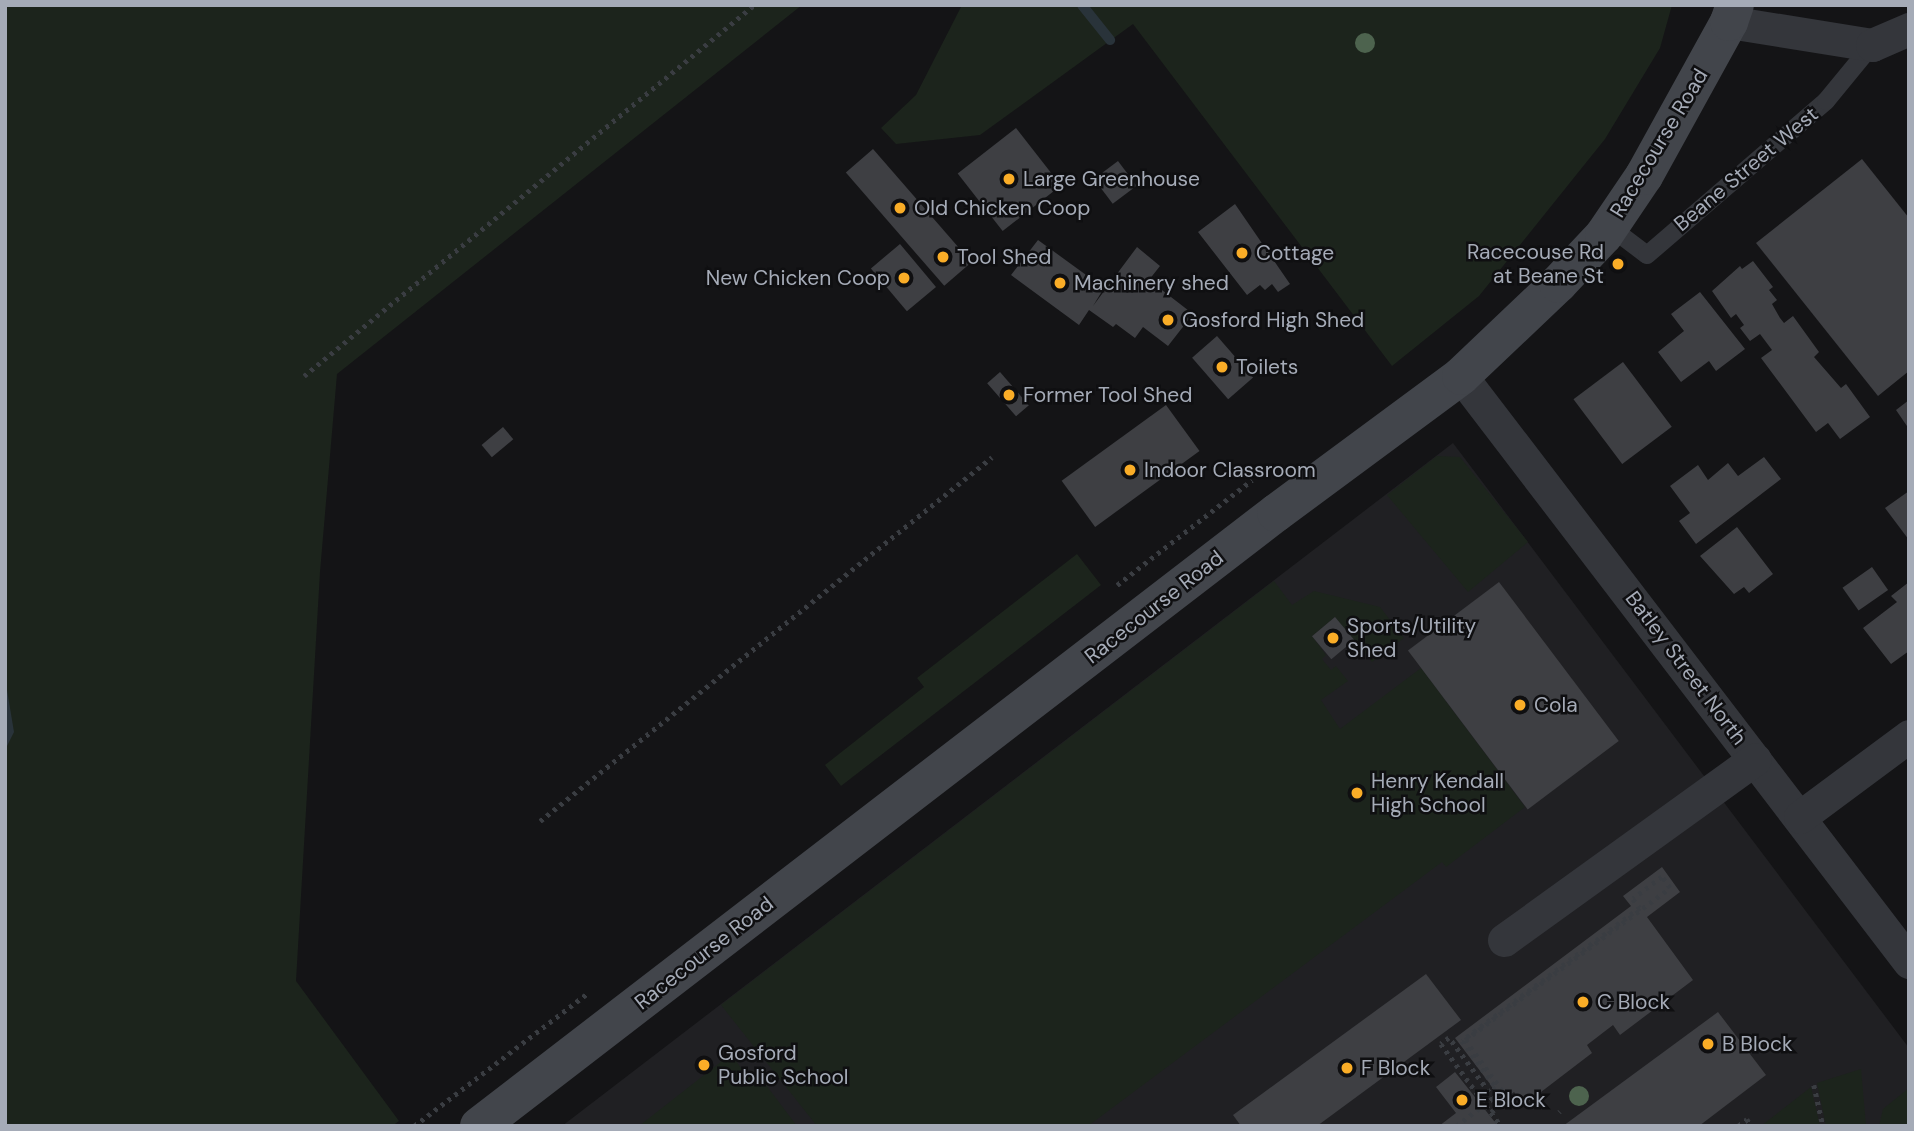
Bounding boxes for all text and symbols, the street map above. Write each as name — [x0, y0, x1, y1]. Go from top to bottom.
street label: Racecourse Road — [1605, 64, 1713, 222]
street label: Beane Street West — [1669, 101, 1823, 237]
place label: Large Greenhouse — [1023, 166, 1200, 192]
marker: Large Greenhouse — [1001, 171, 1017, 187]
place label: Old Chicken Coop — [914, 195, 1090, 221]
marker: Old Chicken Coop — [892, 200, 908, 216]
place label: Racecouse Rd at Beane St — [1467, 239, 1604, 289]
place label: Cottage — [1256, 240, 1334, 266]
place label: Tool Shed — [957, 244, 1051, 270]
marker: Cottage — [1234, 245, 1250, 261]
marker: Tool Shed — [935, 249, 951, 265]
marker: Racecouse Rd at Beane St — [1610, 256, 1626, 272]
place label: New Chicken Coop — [706, 265, 890, 291]
marker: New Chicken Coop — [896, 270, 912, 286]
place label: Machinery shed — [1074, 270, 1229, 296]
marker: Machinery shed — [1052, 275, 1068, 291]
place label: Gosford High Shed — [1182, 307, 1364, 333]
marker: Gosford High Shed — [1160, 312, 1176, 328]
place label: Toilets — [1236, 354, 1298, 380]
marker: Toilets — [1214, 359, 1230, 375]
place label: Former Tool Shed — [1023, 382, 1192, 408]
marker: Former Tool Shed — [1001, 387, 1017, 403]
place label: Indoor Classroom — [1144, 457, 1316, 483]
marker: Indoor Classroom — [1122, 462, 1138, 478]
street label: Racecourse Road — [1080, 545, 1228, 669]
street label: Batley Street North — [1620, 586, 1752, 750]
place label: Sports/Utility Shed — [1347, 613, 1476, 663]
marker: Sports/Utility Shed — [1325, 630, 1341, 646]
place label: Cola — [1534, 692, 1578, 718]
marker: Cola — [1512, 697, 1528, 713]
place label: Henry Kendall High School — [1371, 768, 1504, 818]
marker: Henry Kendall High School — [1349, 785, 1365, 801]
street label: Racecourse Road — [630, 891, 778, 1015]
place label: C Block — [1597, 989, 1670, 1015]
marker: C Block — [1575, 994, 1591, 1010]
place label: B Block — [1722, 1031, 1793, 1057]
marker: B Block — [1700, 1036, 1716, 1052]
place label: Gosford Public School — [718, 1040, 849, 1090]
place label: F Block — [1361, 1055, 1430, 1081]
marker: Gosford Public School — [696, 1057, 712, 1073]
marker: F Block — [1339, 1060, 1355, 1076]
place label: E Block — [1476, 1087, 1546, 1113]
marker: E Block — [1454, 1092, 1470, 1108]

